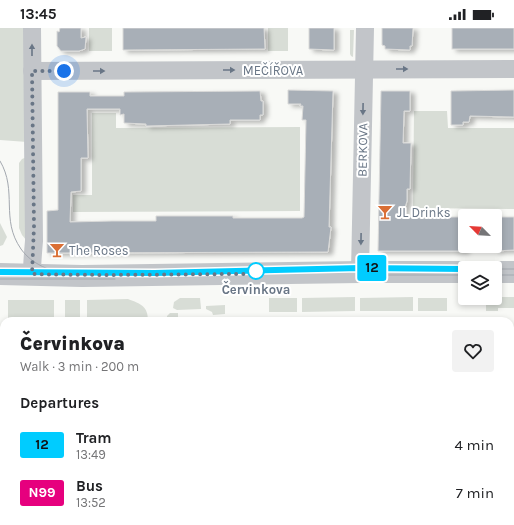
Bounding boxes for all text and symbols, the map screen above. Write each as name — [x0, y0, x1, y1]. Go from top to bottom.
text: 13:45 — [20, 5, 56, 23]
one-way arrow — [29, 43, 35, 56]
your location — [54, 61, 74, 81]
street label: MEČÍŘOVA — [243, 61, 304, 78]
one-way arrow — [396, 66, 408, 73]
one-way arrow — [223, 67, 235, 74]
one-way arrow — [93, 68, 106, 74]
one-way arrow — [360, 103, 366, 116]
street label: BERKOVA — [355, 122, 370, 177]
bar icon: JL Drinks — [376, 203, 394, 221]
place label: JL Drinks — [397, 205, 451, 220]
north arrow — [458, 209, 502, 253]
map controls — [458, 209, 502, 305]
one-way arrow — [358, 233, 364, 246]
bar icon: The Roses — [48, 241, 66, 259]
place label: The Roses — [69, 243, 129, 258]
line badge: 12 — [354, 255, 390, 281]
text: 12 — [365, 259, 379, 276]
button: layers — [458, 261, 502, 305]
marker: Červinkova — [247, 262, 265, 280]
place label: Červinkova — [222, 280, 290, 297]
button: heart — [452, 330, 494, 372]
text: Červinkova — [20, 333, 125, 355]
text: Walk · 3 min · 200 m — [20, 359, 139, 374]
text: Departures — [20, 394, 99, 412]
text: Tram — [76, 429, 112, 447]
text: 12 — [35, 436, 49, 453]
text: 4 min — [455, 436, 494, 454]
text: 13:49 — [76, 447, 106, 462]
text: Bus — [76, 477, 103, 495]
text: N99 — [28, 484, 56, 501]
text: 7 min — [456, 484, 494, 502]
text: 13:52 — [76, 495, 106, 510]

